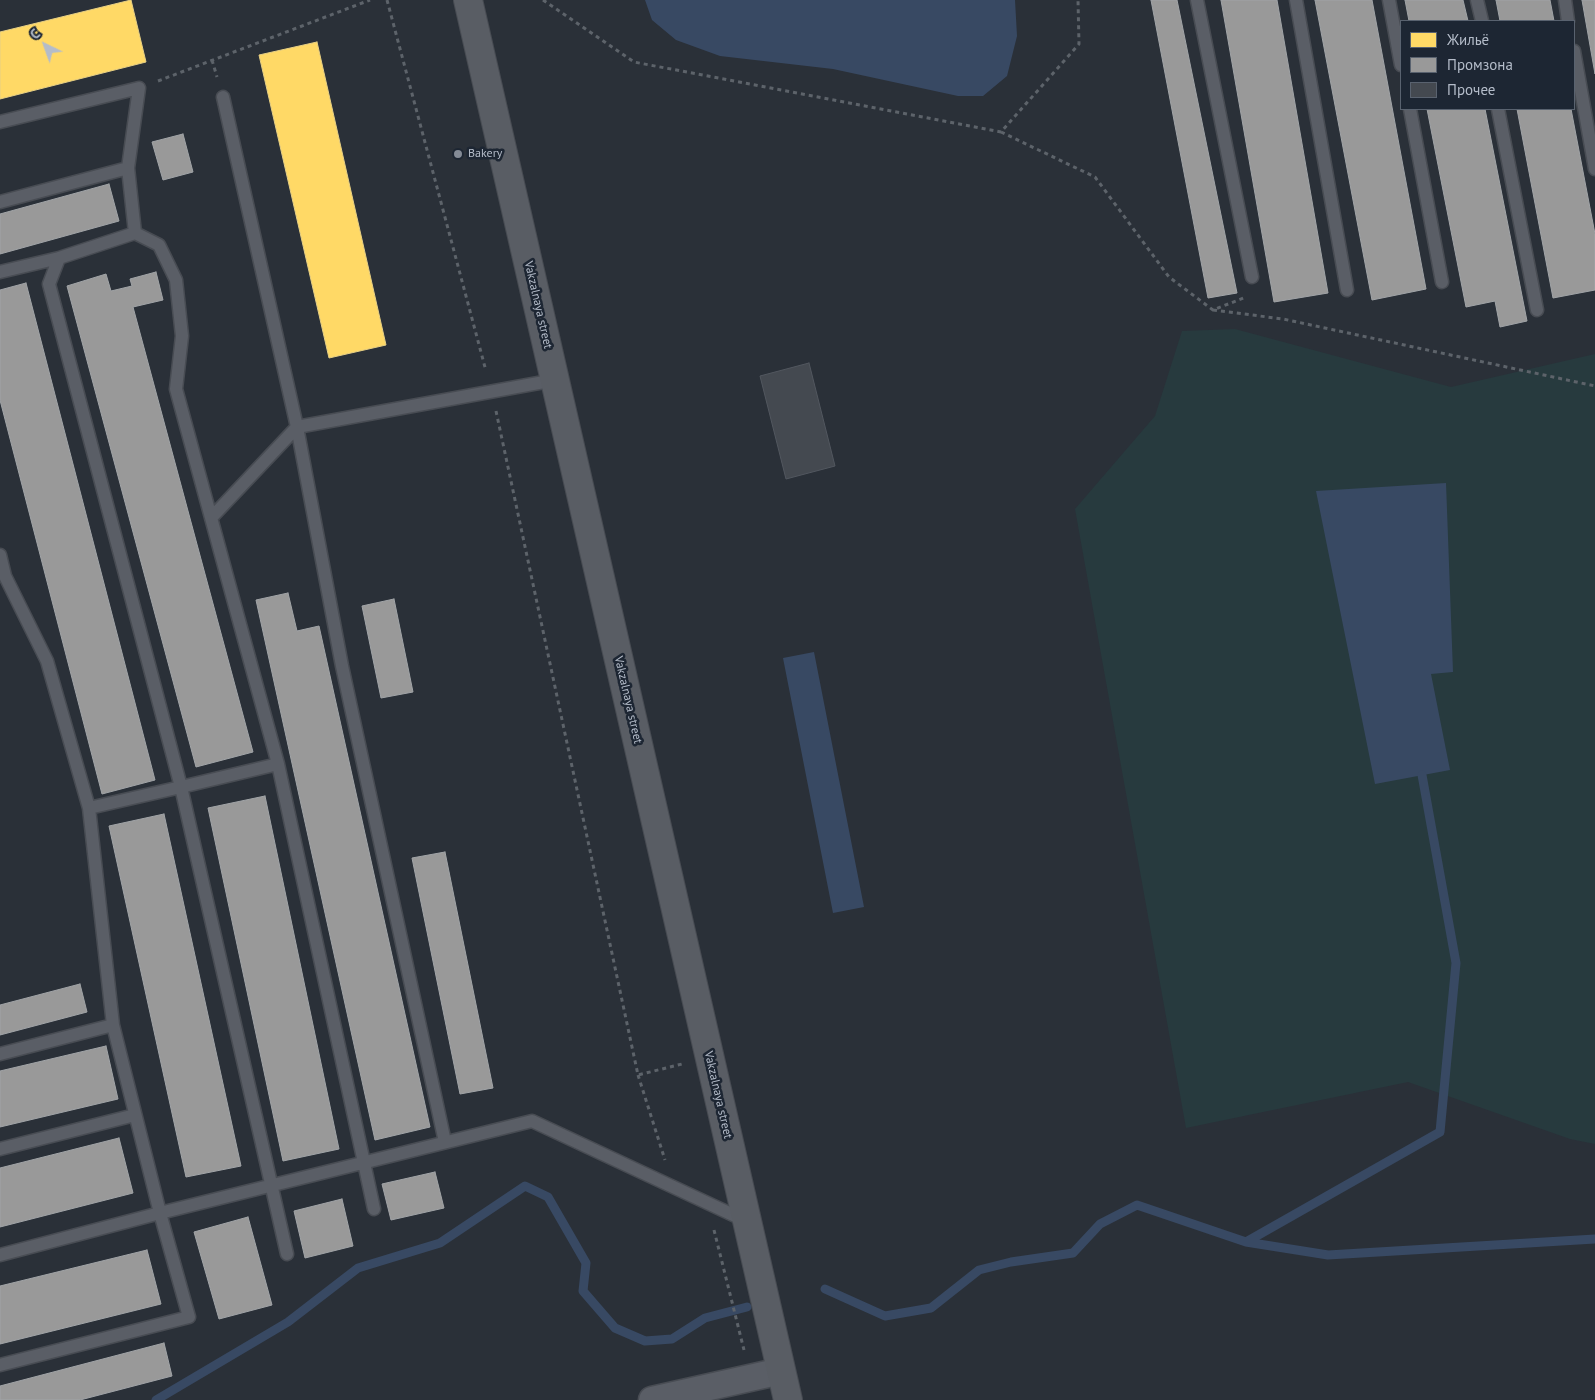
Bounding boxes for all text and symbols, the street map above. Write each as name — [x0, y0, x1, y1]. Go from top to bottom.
north arrow — [20, 20, 70, 70]
legend — [1400, 20, 1575, 110]
text: С — [26, 25, 44, 43]
text: Жильё — [1447, 30, 1489, 49]
text: Промзона — [1447, 55, 1513, 74]
text: Прочее — [1447, 80, 1495, 99]
place label: Bakery — [468, 147, 502, 161]
marker: Bakery — [452, 148, 464, 160]
street label: Vakzalnaya street — [521, 260, 555, 350]
street label: Vakzalnaya street — [611, 655, 645, 745]
street label: Vakzalnaya street — [701, 1050, 735, 1140]

